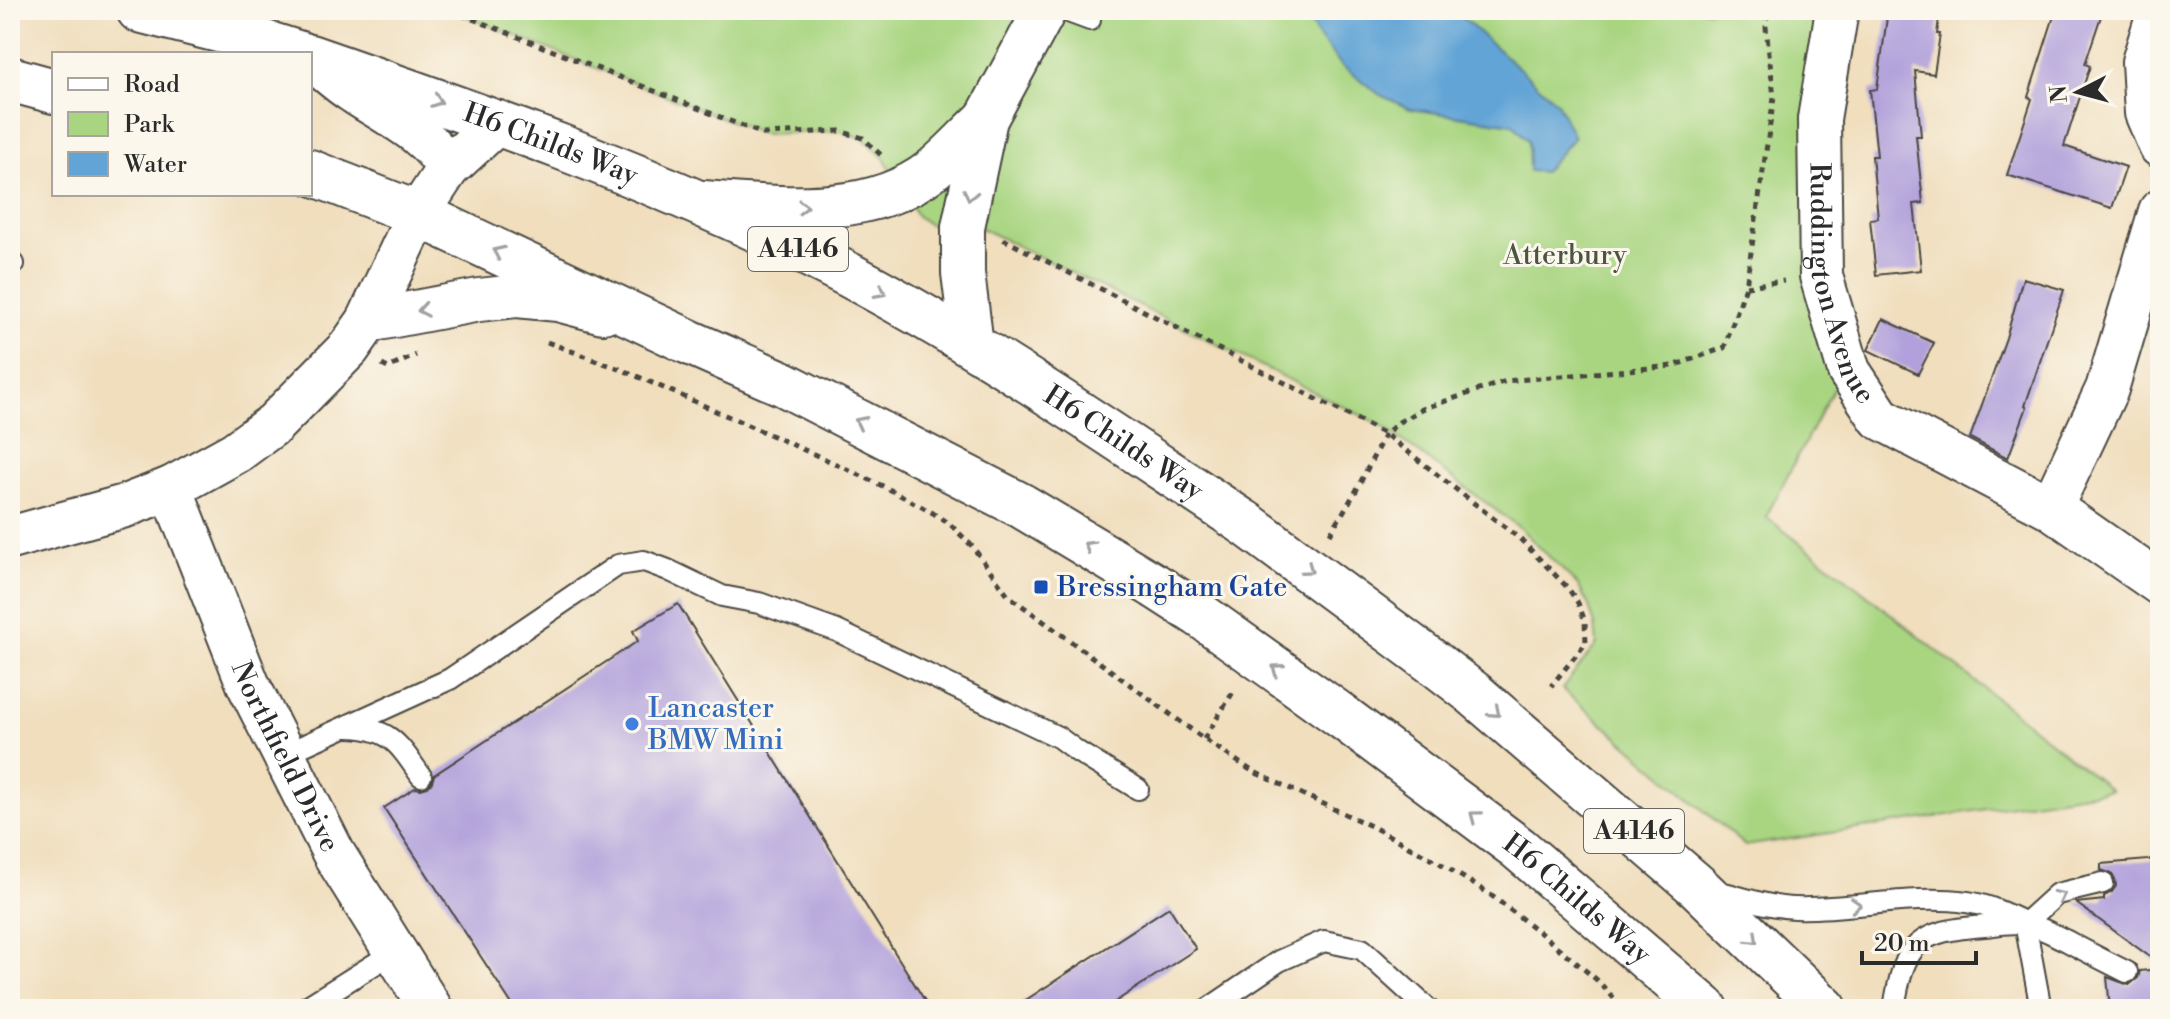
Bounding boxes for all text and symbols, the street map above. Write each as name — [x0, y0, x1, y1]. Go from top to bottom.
legend — [52, 52, 312, 196]
north arrow — [2038, 52, 2118, 132]
text: Road — [124, 70, 180, 100]
text: N — [2045, 83, 2074, 104]
one-way arrow — [429, 91, 443, 107]
street label: H6 Childs Way — [459, 95, 644, 193]
text: Park — [124, 110, 175, 140]
text: Water — [123, 150, 187, 180]
street label: Ruddington Avenue — [1802, 162, 1883, 410]
one-way arrow — [962, 188, 979, 201]
one-way arrow — [797, 198, 810, 216]
road number: A4146 — [748, 227, 848, 271]
park label: Atterbury — [1502, 238, 1627, 273]
one-way arrow — [492, 246, 507, 262]
one-way arrow — [872, 283, 887, 298]
one-way arrow — [416, 300, 429, 317]
street label: H6 Childs Way — [1037, 378, 1210, 508]
one-way arrow — [854, 416, 869, 432]
one-way arrow — [1083, 540, 1098, 556]
one-way arrow — [1300, 559, 1314, 573]
place label: Bressingham Gate — [1056, 570, 1287, 605]
marker: Bressingham Gate — [1032, 578, 1050, 596]
street label: Northfield Drive — [223, 656, 347, 858]
one-way arrow — [1271, 665, 1286, 679]
place label: Lancaster BMW Mini — [647, 691, 784, 758]
one-way arrow — [1485, 702, 1500, 717]
marker: Lancaster BMW Mini — [623, 715, 641, 733]
road number: A4146 — [1584, 809, 1684, 853]
one-way arrow — [1469, 811, 1483, 825]
street label: H6 Childs Way — [1496, 826, 1659, 972]
one-way arrow — [2052, 890, 2067, 906]
one-way arrow — [1850, 896, 1863, 913]
scale bar — [1862, 915, 1976, 965]
text: 20 m — [1874, 929, 1930, 959]
one-way arrow — [1744, 930, 1758, 945]

